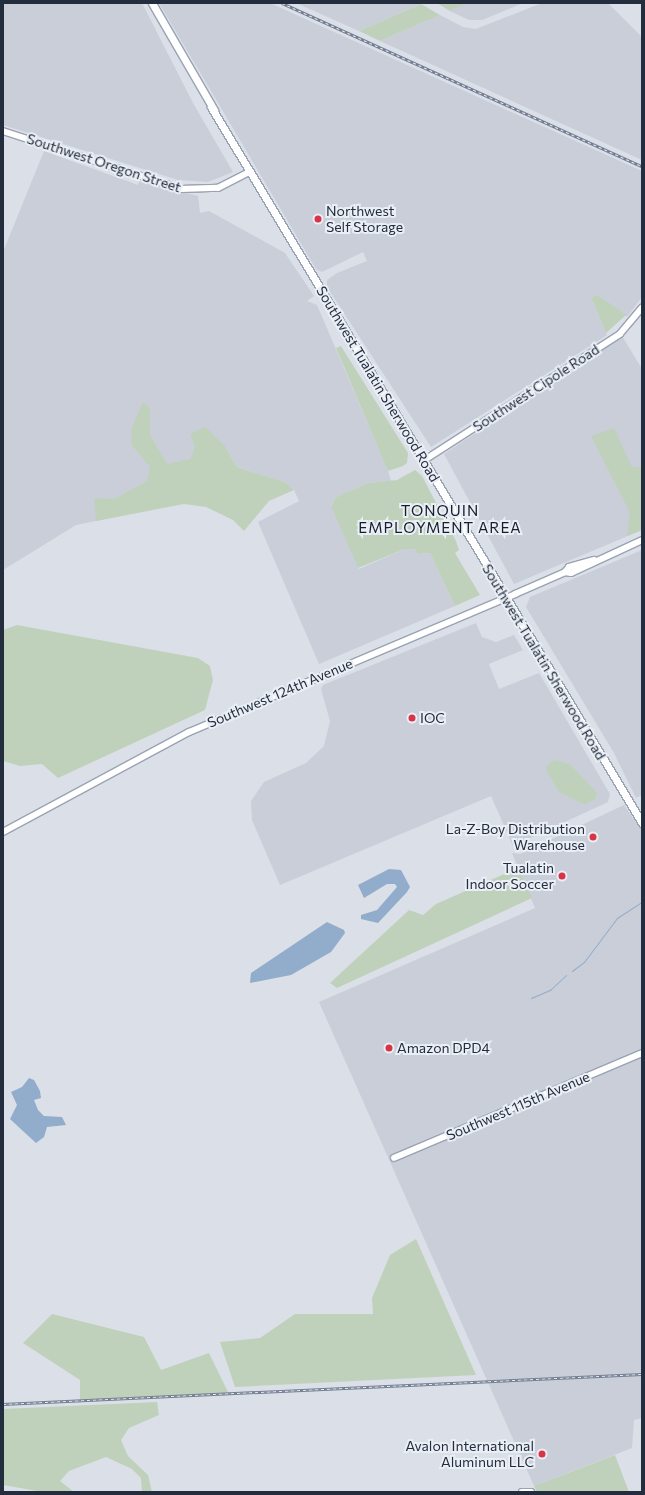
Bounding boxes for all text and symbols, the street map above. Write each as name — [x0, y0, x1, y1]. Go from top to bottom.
street label: Southwest Oregon Street — [25, 130, 183, 196]
place label: Northwest Self Storage — [326, 203, 403, 236]
marker: Northwest Self Storage — [313, 214, 323, 224]
street label: Southwest Tualatin Sherwood Road — [313, 283, 443, 485]
street label: Southwest Cipole Road — [470, 341, 602, 435]
district label: TONQUIN EMPLOYMENT AREA — [358, 501, 522, 536]
street label: Southwest Tualatin Sherwood Road — [479, 561, 609, 763]
street label: Southwest 124th Avenue — [205, 655, 355, 731]
place label: IOC — [420, 710, 445, 726]
marker: IOC — [407, 713, 417, 723]
place label: La-Z-Boy Distribution Warehouse — [446, 821, 585, 854]
marker: La-Z-Boy Distribution Warehouse — [588, 832, 598, 842]
place label: Tualatin Indoor Soccer — [466, 860, 554, 892]
marker: Tualatin Indoor Soccer — [557, 871, 567, 881]
place label: Amazon DPD4 — [397, 1040, 490, 1056]
marker: Amazon DPD4 — [384, 1043, 394, 1053]
street label: Southwest 115th Avenue — [444, 1068, 592, 1144]
place label: Avalon International Aluminum LLC — [405, 1438, 534, 1470]
marker: Avalon International Aluminum LLC — [537, 1449, 547, 1459]

